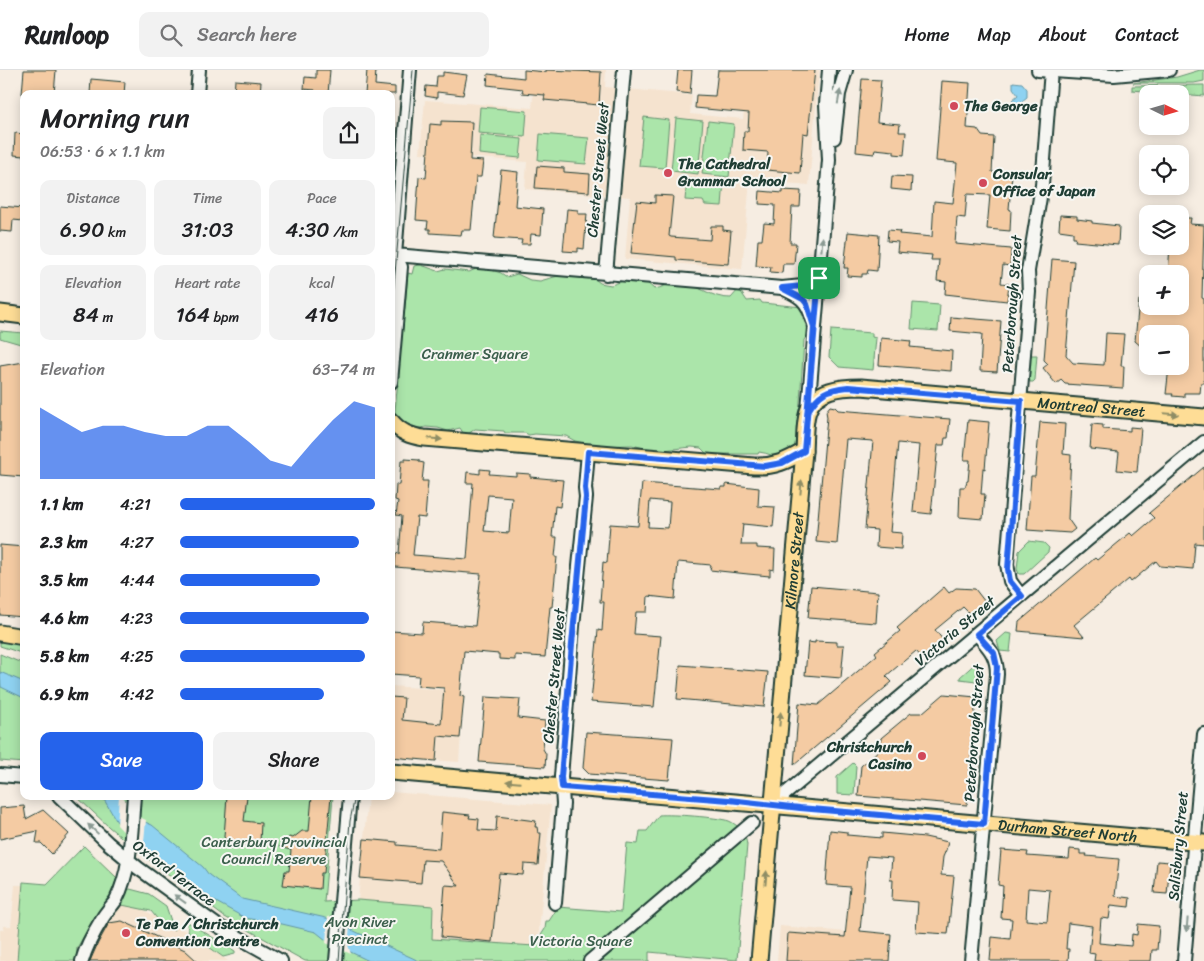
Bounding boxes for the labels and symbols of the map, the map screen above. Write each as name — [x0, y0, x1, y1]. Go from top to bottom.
north arrow — [1139, 85, 1189, 135]
one-way arrow — [835, 89, 843, 105]
place label: The George — [964, 93, 1038, 119]
street label: Chester Street West — [579, 100, 617, 239]
marker: The George — [948, 100, 960, 112]
place label: The Cathedral Grammar School — [677, 151, 786, 194]
place label: Consular Office of Japan — [992, 161, 1096, 204]
marker: The Cathedral Grammar School — [662, 167, 674, 179]
marker: Consular Office of Japan — [977, 177, 989, 189]
street label: Peterborough Street — [994, 234, 1030, 373]
one-way arrow — [818, 236, 826, 252]
pin — [798, 257, 840, 299]
park label: Cranmer Square — [422, 341, 529, 367]
street label: Montreal Street — [1036, 389, 1147, 425]
one-way arrow — [1163, 411, 1179, 419]
one-way arrow — [427, 435, 443, 443]
one-way arrow — [797, 479, 805, 495]
street label: Kilmore Street — [777, 510, 812, 610]
street label: Victoria Street — [909, 588, 1002, 673]
street label: Chester Street West — [535, 606, 573, 745]
street label: Peterborough Street — [956, 663, 992, 802]
one-way arrow — [776, 710, 784, 726]
place label: Christchurch Casino — [826, 734, 913, 777]
marker: Christchurch Casino — [916, 750, 928, 762]
one-way arrow — [505, 778, 521, 786]
street label: Salisbury Street — [1160, 790, 1196, 902]
street label: Durham Street North — [997, 812, 1138, 850]
one-way arrow — [87, 823, 99, 835]
park label: Canterbury Provincial Council Reserve — [202, 829, 347, 872]
street label: Oxford Terrace — [127, 833, 222, 913]
one-way arrow — [762, 870, 770, 886]
one-way arrow — [174, 893, 187, 904]
park label: Avon River Precinct — [324, 909, 396, 952]
place label: Te Pae / Christchurch Convention Centre — [135, 911, 279, 954]
one-way arrow — [1183, 918, 1191, 934]
marker: Te Pae / Christchurch Convention Centre — [120, 927, 132, 939]
park label: Victoria Square — [530, 928, 633, 954]

